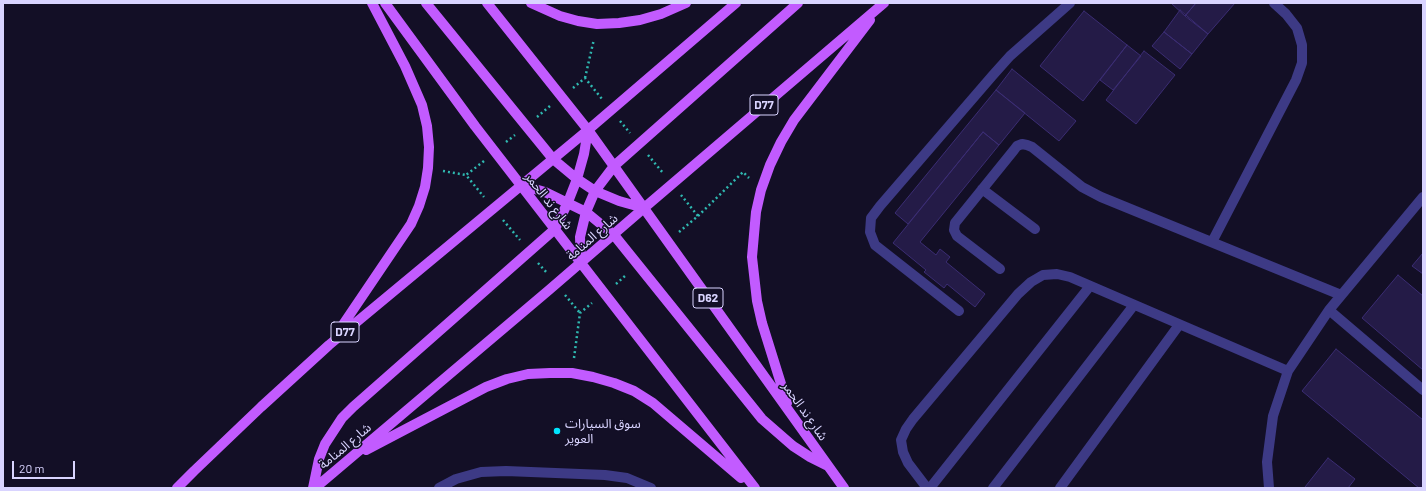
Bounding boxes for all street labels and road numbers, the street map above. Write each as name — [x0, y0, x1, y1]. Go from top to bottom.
road number: D77 — [750, 95, 778, 115]
street label: شارع ند الحمر — [522, 169, 576, 233]
street label: شارع المنامة — [563, 210, 621, 264]
road number: D62 — [693, 288, 723, 308]
road number: D77 — [331, 322, 359, 342]
street label: شارع ند الحمر — [779, 379, 831, 443]
street label: شارع المنامة — [316, 420, 374, 472]

